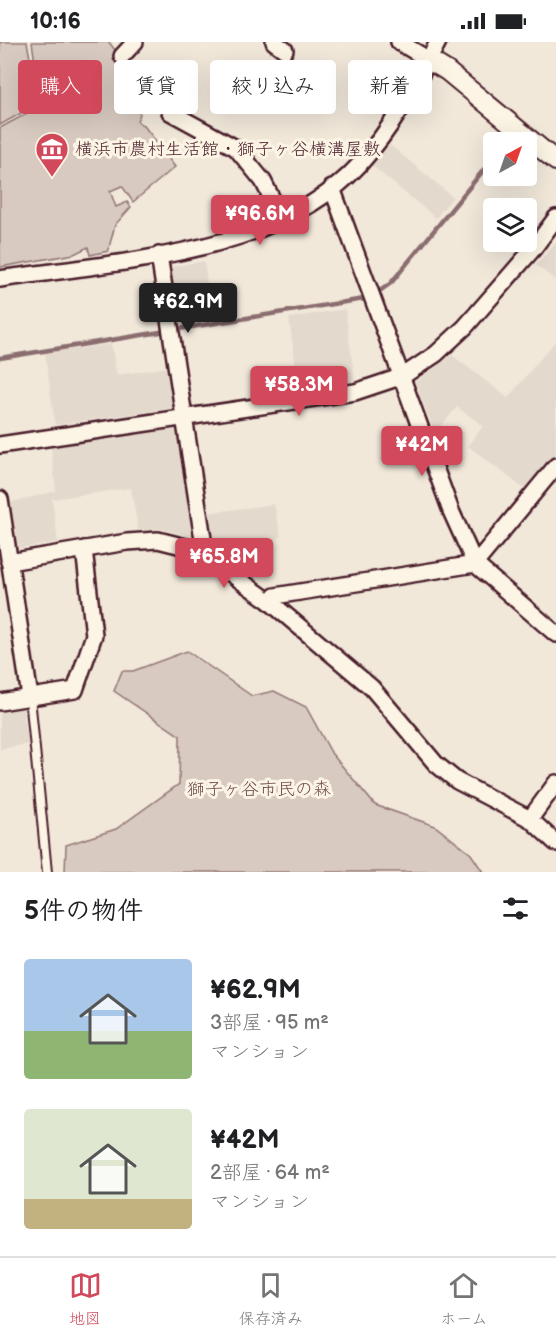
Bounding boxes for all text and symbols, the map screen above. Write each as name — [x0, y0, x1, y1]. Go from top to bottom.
text: 10:16 — [30, 8, 81, 35]
chip: 購入 — [18, 60, 102, 114]
chip: 賃貸 — [114, 60, 198, 114]
chip: 絞り込み — [210, 60, 336, 114]
chip: 新着 — [348, 60, 432, 114]
museum icon: 横浜市農村生活館・獅子ヶ谷横溝屋敷 — [34, 131, 70, 178]
north arrow — [483, 132, 537, 186]
map controls — [483, 132, 537, 252]
place label: 横浜市農村生活館・獅子ヶ谷横溝屋敷 — [75, 139, 381, 160]
pin: ¥96.6M — [211, 195, 309, 246]
button: layers — [483, 198, 537, 252]
text: ¥96.6M — [225, 202, 295, 226]
pin: ¥62.9M — [139, 283, 237, 334]
text: ¥62.9M — [153, 290, 223, 314]
pin: ¥58.3M — [250, 366, 348, 417]
text: ¥58.3M — [264, 373, 334, 397]
pin: ¥42M — [386, 426, 458, 477]
text: ¥42M — [395, 433, 449, 457]
pin: ¥65.8M — [175, 538, 273, 589]
text: ¥65.8M — [189, 545, 259, 569]
park label: 獅子ヶ谷市民の森 — [187, 779, 331, 800]
icon: filters — [499, 892, 532, 925]
text: 5件の物件 — [24, 896, 143, 927]
text: ¥62.9M — [210, 975, 301, 1006]
icon: home — [72, 983, 144, 1055]
text: 3部屋 · 95 m² — [210, 1011, 329, 1035]
text: マンション — [210, 1040, 309, 1064]
text: ¥42M — [210, 1125, 279, 1156]
icon: home — [72, 1133, 144, 1205]
text: 2部屋 · 64 m² — [210, 1161, 330, 1185]
text: マンション — [210, 1190, 309, 1214]
tab: 地図 — [69, 1269, 102, 1329]
tab: 保存済み — [239, 1269, 303, 1329]
tab: ホーム — [440, 1269, 487, 1329]

